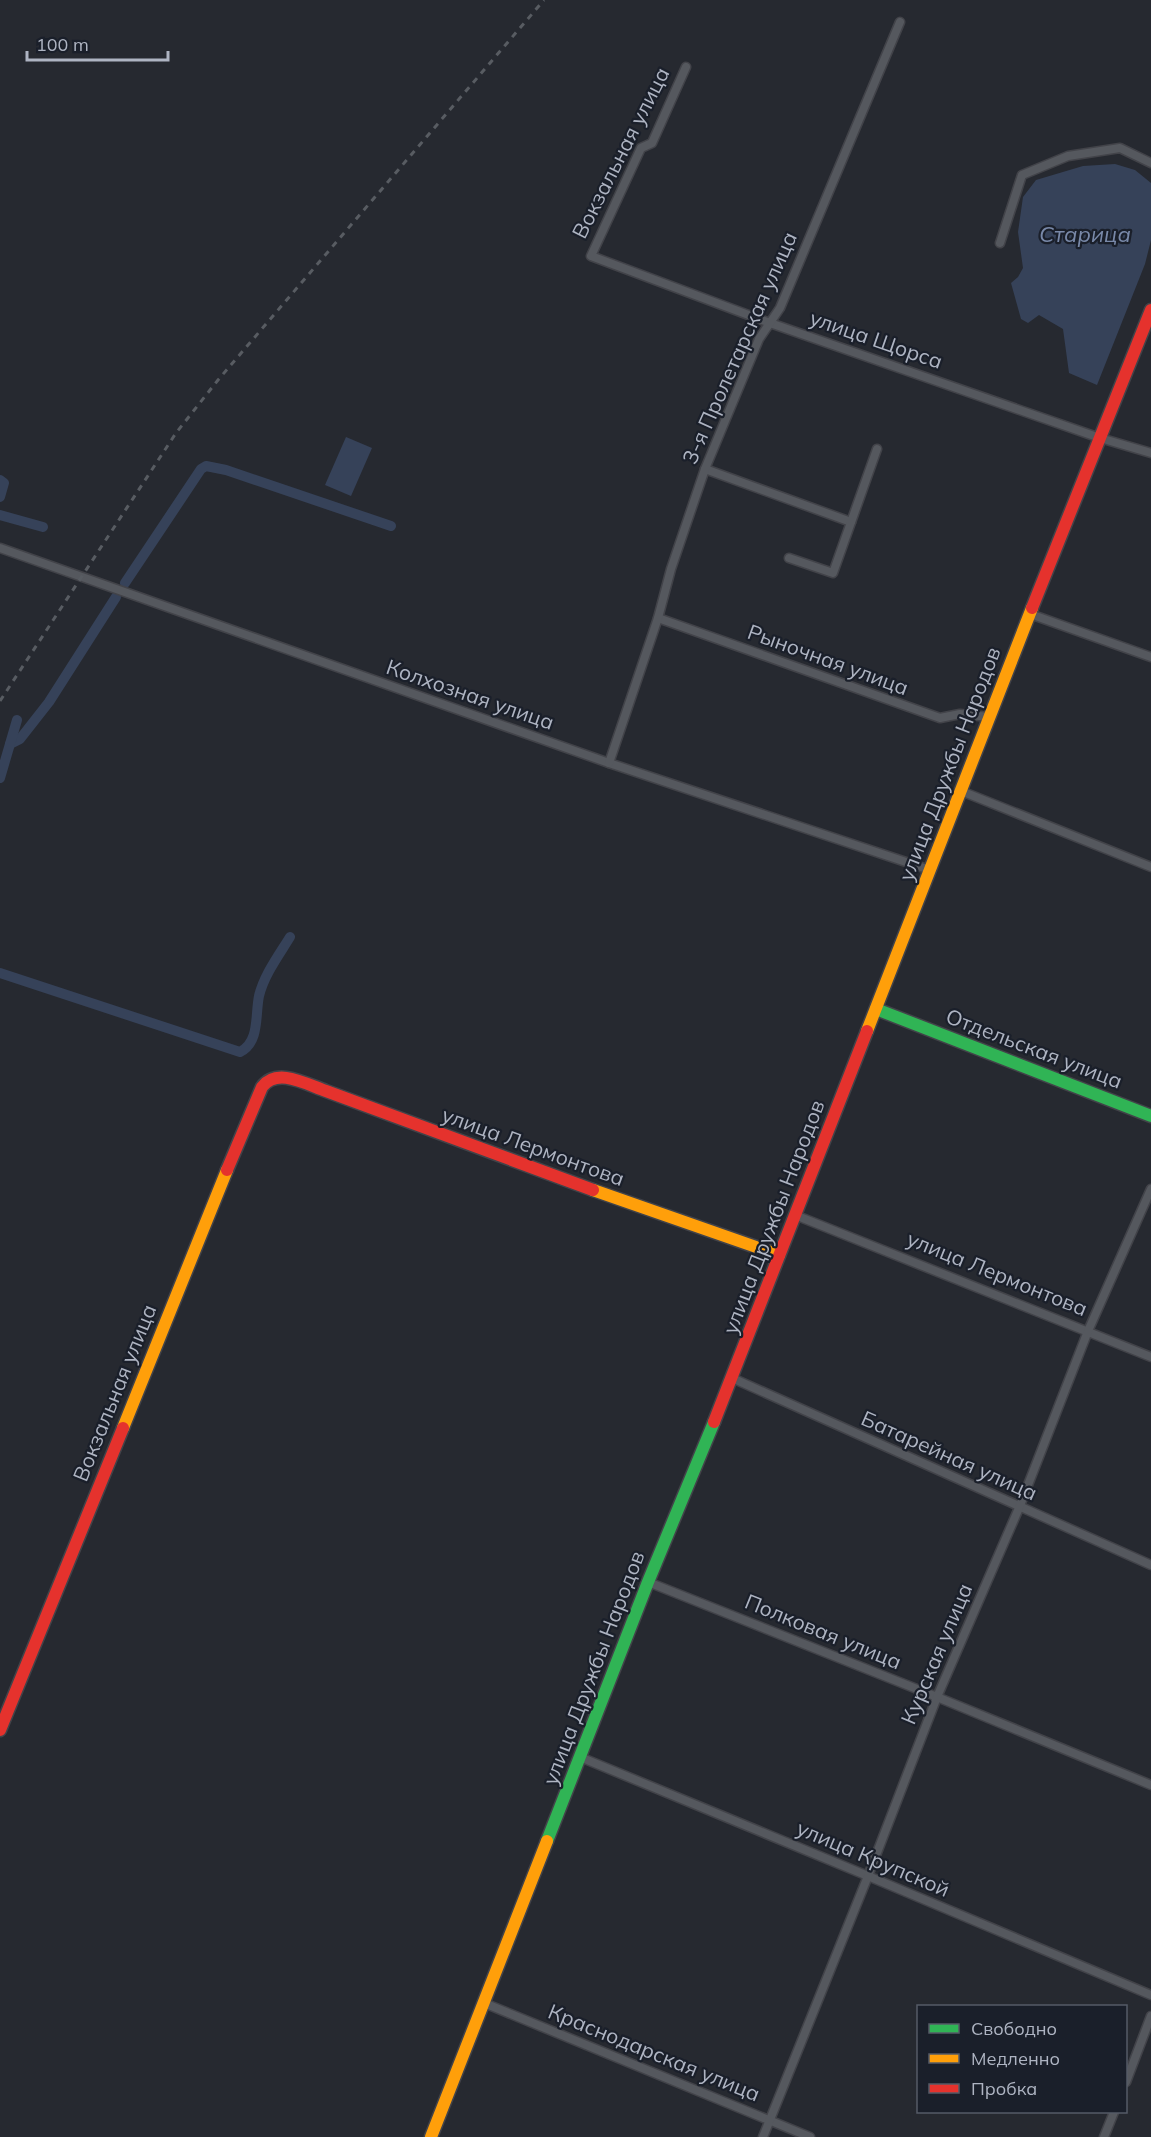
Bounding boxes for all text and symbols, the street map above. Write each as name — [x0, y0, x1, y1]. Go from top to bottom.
scale bar — [27, 24, 168, 62]
text: 100 m — [36, 33, 89, 56]
street label: Вокзальная улица — [566, 63, 675, 243]
water label: Старица — [1039, 220, 1131, 248]
street label: 3-я Пролетарская улица — [676, 227, 802, 468]
street label: улица Щорса — [807, 304, 946, 374]
street label: Рыночная улица — [744, 618, 912, 700]
street label: улица Дружбы Народов — [892, 643, 1006, 884]
street label: Колхозная улица — [383, 653, 558, 735]
street label: Отдельская улица — [942, 1002, 1126, 1094]
street label: улица Дружбы Народов — [716, 1096, 830, 1337]
street label: улица Лермонтова — [439, 1101, 628, 1191]
street label: улица Лермонтова — [903, 1225, 1091, 1321]
street label: Вокзальная улица — [67, 1300, 161, 1485]
street label: Батарейная улица — [857, 1405, 1041, 1506]
street label: улица Дружбы Народов — [536, 1547, 650, 1788]
street label: Курская улица — [895, 1579, 977, 1728]
street label: Полковая улица — [741, 1588, 905, 1674]
street label: улица Крупской — [793, 1814, 954, 1902]
street label: Краснодарская улица — [545, 1998, 764, 2106]
legend — [917, 2005, 1127, 2113]
text: Свободно — [971, 2017, 1057, 2040]
text: Медленно — [971, 2047, 1060, 2070]
text: Пробка — [971, 2077, 1037, 2100]

